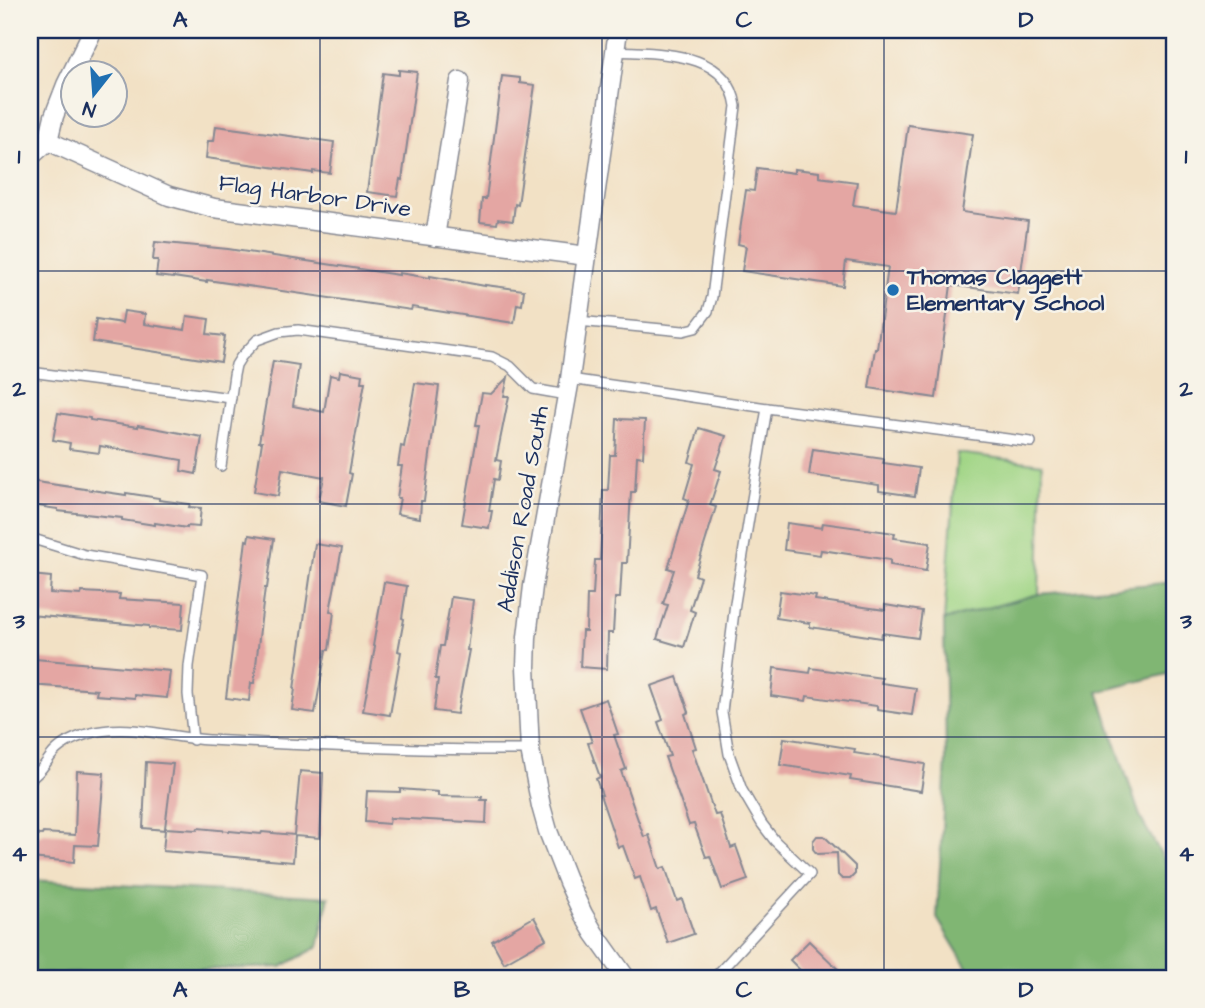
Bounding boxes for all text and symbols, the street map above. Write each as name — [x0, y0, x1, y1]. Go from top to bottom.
text: A — [173, 4, 188, 36]
text: B — [454, 4, 471, 36]
text: C — [736, 4, 753, 36]
text: D — [1019, 4, 1034, 36]
north arrow — [60, 60, 130, 130]
text: N — [80, 94, 99, 123]
text: 1 — [18, 140, 21, 172]
text: 1 — [1185, 140, 1188, 172]
street label: Flag Harbor Drive — [217, 167, 413, 226]
place label: Thomas Claggett Elementary School — [906, 261, 1105, 321]
marker: Thomas Claggett Elementary School — [885, 282, 901, 298]
text: 2 — [11, 373, 26, 405]
text: 2 — [1178, 373, 1193, 405]
street label: Addison Road South — [489, 403, 557, 615]
text: 3 — [12, 605, 25, 637]
text: 3 — [1179, 605, 1192, 637]
text: 4 — [11, 838, 27, 870]
text: 4 — [1178, 838, 1194, 870]
text: A — [173, 974, 188, 1006]
text: B — [454, 974, 471, 1006]
text: C — [736, 974, 753, 1006]
text: D — [1019, 974, 1034, 1006]

